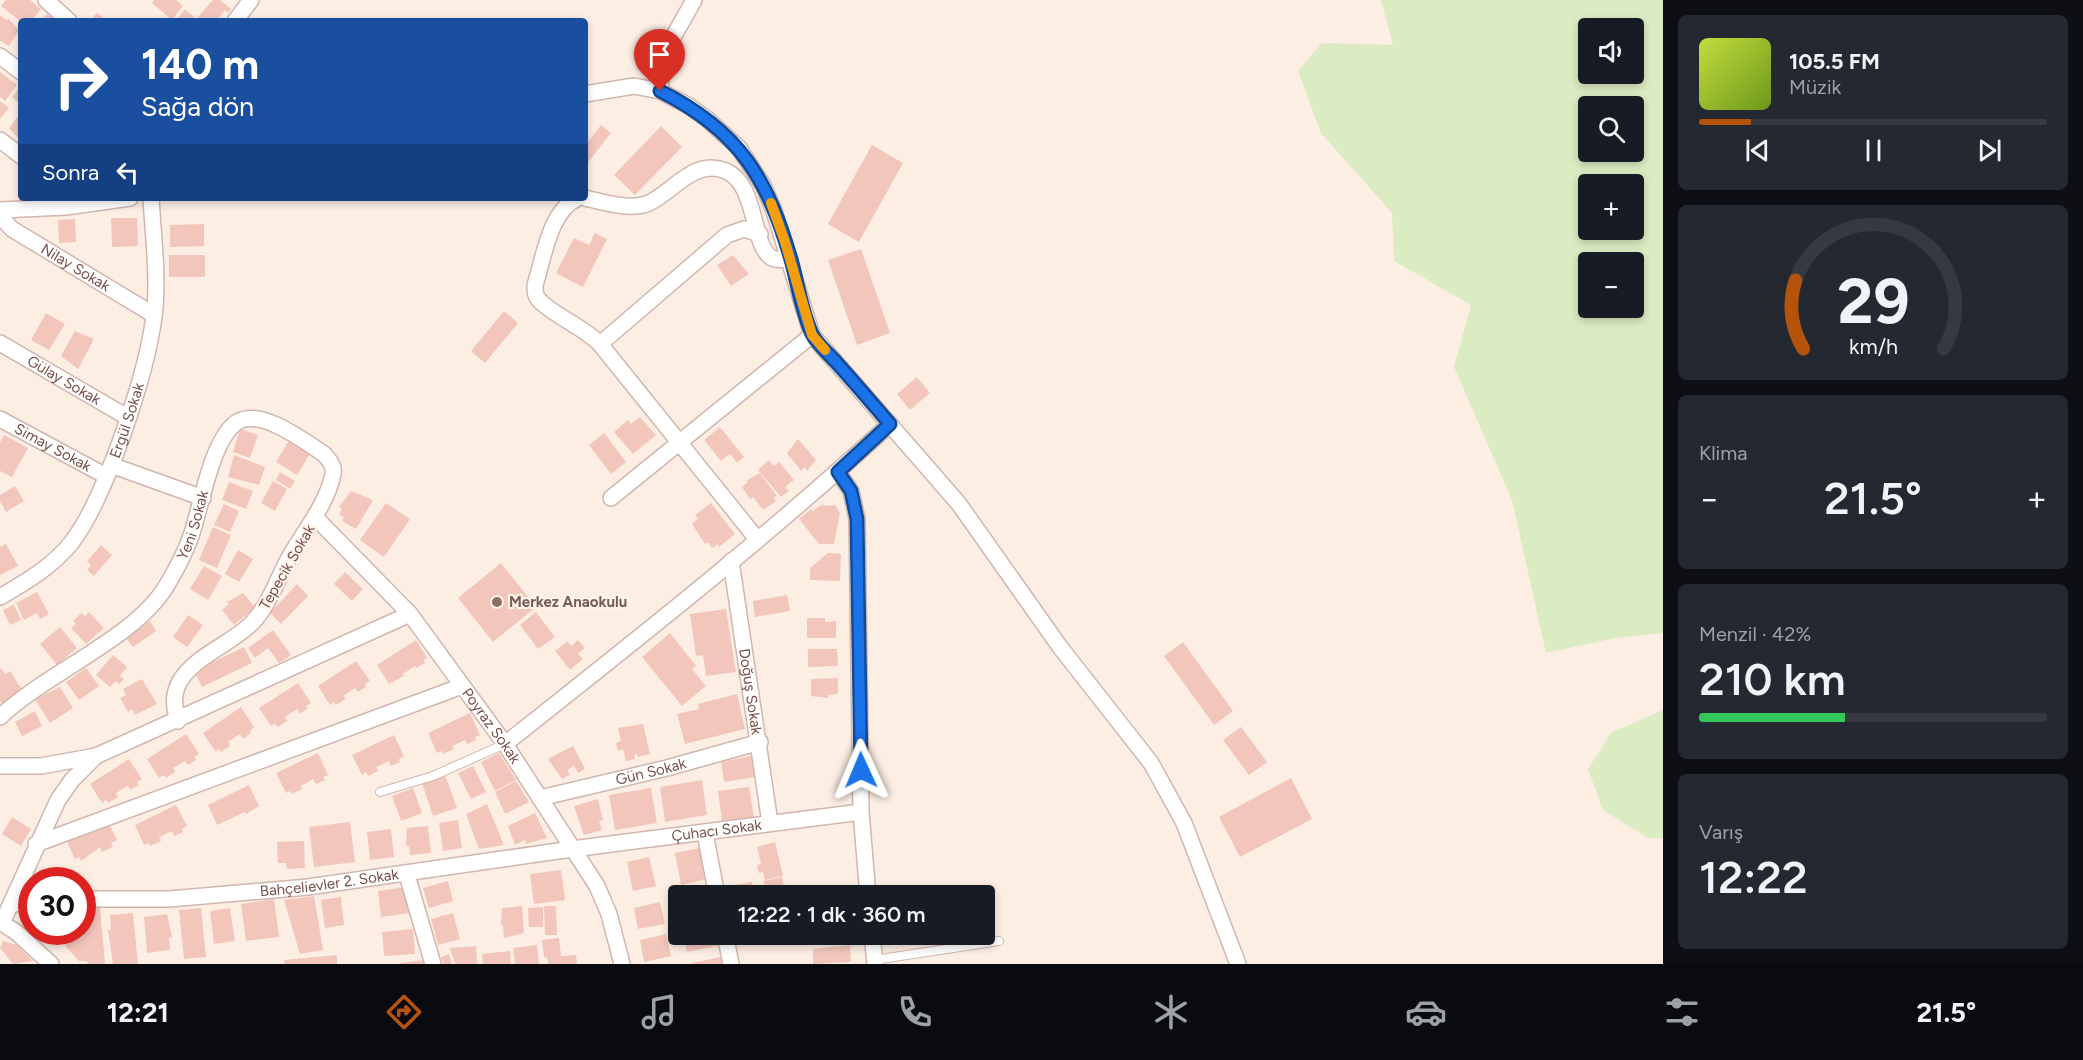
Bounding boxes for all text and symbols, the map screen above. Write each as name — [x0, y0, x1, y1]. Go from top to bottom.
map controls — [1578, 18, 1644, 318]
button: sound — [1578, 18, 1644, 84]
pin — [634, 29, 685, 91]
icon: arrive — [643, 38, 676, 71]
text: 140 m — [141, 39, 259, 90]
icon: right — [42, 42, 120, 120]
text: 105.5 FM — [1789, 48, 1880, 75]
text: Müzik — [1789, 75, 1841, 99]
text: Sağa dön — [141, 90, 254, 123]
button: search — [1578, 96, 1644, 162]
icon: previous — [1741, 134, 1774, 167]
icon: pause — [1857, 134, 1890, 167]
icon: next — [1973, 134, 2006, 167]
icon: left — [111, 156, 144, 189]
text: Sonra — [42, 159, 99, 186]
button: + — [1578, 174, 1644, 240]
street label: Nilay Sokak — [38, 240, 114, 296]
button: − — [1578, 252, 1644, 318]
text: 29 — [1837, 264, 1909, 339]
text: km/h — [1849, 335, 1897, 360]
street label: Gülay Sokak — [24, 352, 105, 409]
street label: Ergül Sokak — [106, 380, 148, 461]
street label: Simay Sokak — [11, 419, 95, 476]
text: Klima — [1699, 441, 1747, 465]
text: 21.5° — [1824, 471, 1922, 525]
text: − — [1699, 479, 1720, 518]
text: + — [2026, 479, 2047, 518]
street label: Yeni Sokak — [173, 488, 212, 563]
street label: Tepecik Sokak — [255, 521, 319, 613]
place label: Merkez Anaokulu — [509, 593, 627, 611]
marker: Merkez Anaokulu — [490, 595, 504, 609]
text: Menzil · 42% — [1699, 622, 1811, 646]
street label: Doğuş Sokak — [735, 647, 766, 737]
text: 210 km — [1699, 652, 1846, 706]
street label: Poyraz Sokak — [458, 684, 525, 768]
position arrow — [829, 738, 893, 802]
street label: Gün Sokak — [614, 754, 689, 789]
street label: Çuhacı Sokak — [671, 816, 763, 845]
text: Varış — [1699, 820, 1743, 844]
text: 12:22 — [1699, 850, 1808, 904]
street label: Bahçelievler 2. Sokak — [259, 865, 400, 900]
speed limit sign: 30 — [18, 867, 96, 945]
text: 12:22 · 1 dk · 360 m — [738, 901, 925, 928]
icon: directions — [383, 991, 425, 1033]
icon: music — [638, 991, 680, 1033]
icon: phone — [894, 991, 936, 1033]
icon: climate — [1150, 991, 1192, 1033]
icon: car — [1405, 991, 1447, 1033]
icon: filters — [1661, 991, 1703, 1033]
text: 12:21 — [107, 996, 169, 1029]
text: 21.5° — [1916, 996, 1976, 1029]

